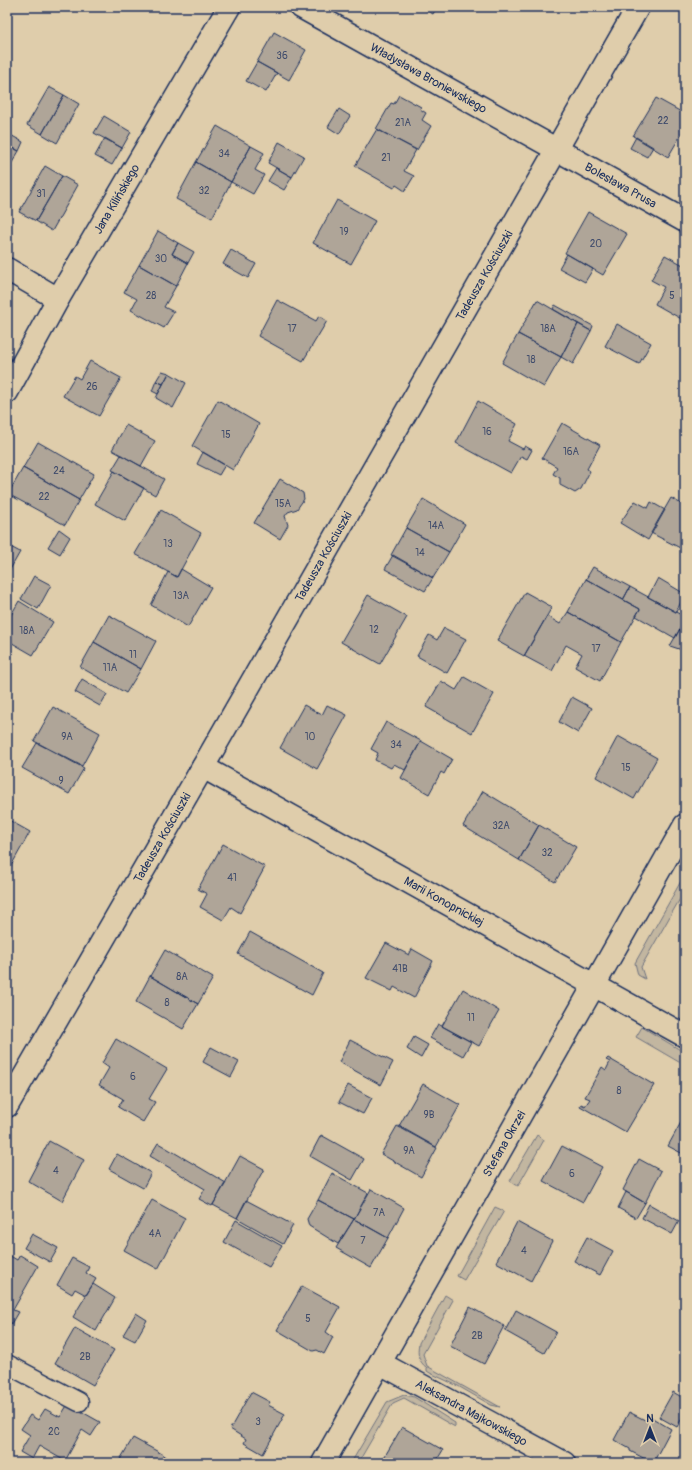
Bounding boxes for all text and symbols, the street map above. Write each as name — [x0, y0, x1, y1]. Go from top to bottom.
street label: Władysława Broniewskiego — [368, 40, 490, 117]
house number: 36 — [276, 50, 288, 62]
house number: 22 — [657, 115, 669, 127]
house number: 21A — [395, 117, 412, 129]
house number: 34 — [218, 148, 230, 160]
house number: 21 — [381, 152, 391, 164]
street label: Bolesława Prusa — [582, 159, 660, 211]
street label: Jana Kilińskiego — [90, 161, 143, 237]
house number: 32 — [198, 185, 210, 197]
house number: 31 — [36, 188, 46, 200]
house number: 19 — [339, 226, 349, 238]
street label: Tadeusza Kościuszki — [453, 228, 516, 323]
house number: 20 — [590, 238, 602, 250]
house number: 30 — [155, 253, 167, 265]
house number: 28 — [146, 290, 156, 302]
house number: 5 — [669, 290, 675, 302]
house number: 17 — [287, 323, 297, 335]
house number: 18A — [540, 323, 556, 335]
house number: 18 — [527, 354, 535, 366]
house number: 26 — [86, 381, 98, 393]
house number: 16 — [482, 426, 492, 438]
house number: 15 — [221, 429, 231, 441]
house number: 16A — [563, 446, 580, 458]
house number: 24 — [53, 465, 65, 477]
house number: 22 — [38, 491, 50, 503]
house number: 15A — [275, 498, 291, 510]
street label: Tadeusza Kościuszki — [292, 509, 355, 604]
house number: 14A — [428, 520, 445, 532]
house number: 13 — [163, 538, 173, 550]
house number: 14 — [415, 547, 425, 559]
house number: 13A — [173, 590, 189, 602]
house number: 12 — [369, 624, 379, 636]
house number: 18A — [19, 625, 35, 637]
house number: 17 — [591, 643, 601, 655]
house number: 11 — [129, 649, 137, 661]
house number: 11A — [103, 662, 118, 674]
house number: 9A — [61, 731, 73, 743]
house number: 10 — [305, 731, 316, 743]
house number: 34 — [390, 739, 402, 751]
house number: 15 — [621, 762, 631, 774]
house number: 9 — [58, 775, 64, 787]
street label: Tadeusza Kościuszki — [130, 790, 194, 885]
house number: 32A — [492, 820, 510, 832]
house number: 32 — [541, 847, 553, 859]
house number: 41 — [227, 872, 237, 884]
street label: Marii Konopnickiej — [401, 873, 487, 930]
house number: 41B — [392, 963, 408, 975]
house number: 8A — [176, 971, 188, 983]
house number: 8 — [164, 997, 170, 1009]
house number: 11 — [467, 1012, 475, 1024]
house number: 6 — [130, 1071, 136, 1083]
house number: 8 — [616, 1085, 622, 1097]
street label: Stefana Okrzei — [479, 1108, 529, 1180]
house number: 9B — [424, 1109, 435, 1121]
house number: 9A — [403, 1145, 415, 1157]
house number: 4 — [53, 1165, 59, 1177]
house number: 6 — [569, 1168, 575, 1180]
house number: 7A — [373, 1207, 385, 1219]
house number: 4A — [149, 1228, 162, 1240]
house number: 7 — [360, 1235, 366, 1247]
house number: 4 — [521, 1245, 527, 1257]
house number: 5 — [305, 1313, 311, 1325]
house number: 2B — [471, 1330, 483, 1342]
house number: 2B — [79, 1351, 91, 1363]
street label: Aleksandra Majkowskiego — [413, 1376, 530, 1449]
north arrow — [630, 1408, 670, 1448]
text: N — [646, 1412, 654, 1425]
house number: 3 — [255, 1416, 261, 1428]
house number: 2C — [48, 1426, 60, 1438]

